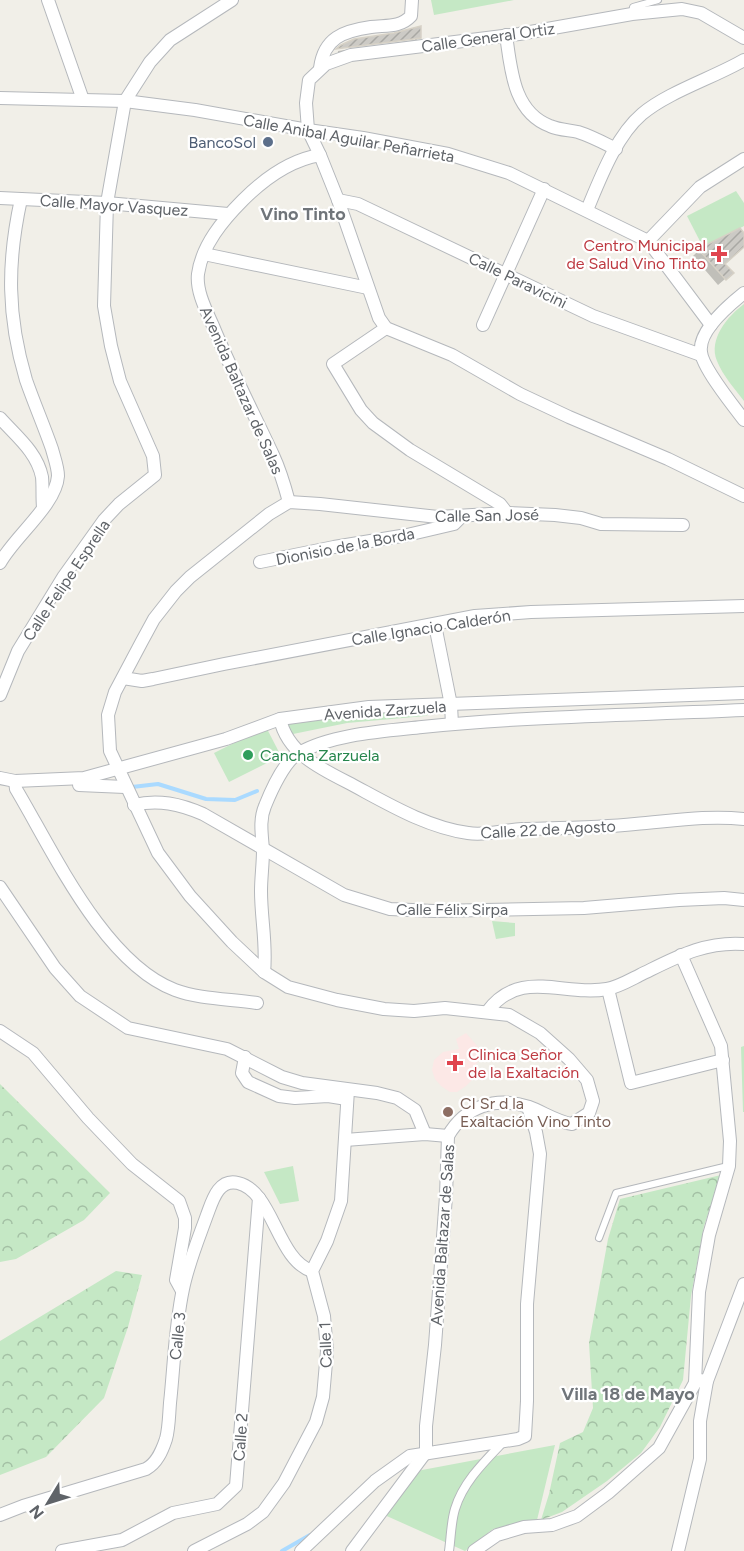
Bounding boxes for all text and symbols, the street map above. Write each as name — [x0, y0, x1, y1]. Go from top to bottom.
street label: Calle General Ortiz — [420, 19, 556, 56]
street label: Calle Anibal Aguilar Peñarrieta — [242, 111, 456, 166]
place label: BancoSol — [189, 133, 256, 152]
marker: BancoSol — [261, 135, 275, 149]
street label: Calle Mayor Vasquez — [39, 191, 189, 220]
district label: Vino Tinto — [260, 203, 346, 225]
place label: Centro Municipal de Salud Vino Tinto — [566, 236, 706, 273]
marker: Centro Municipal de Salud Vino Tinto — [710, 245, 728, 263]
street label: Calle Paravicini — [465, 248, 570, 312]
street label: Avenida Baltazar de Salas — [196, 303, 287, 477]
street label: Calle San José — [435, 505, 539, 526]
street label: Calle Felipe Esprella — [19, 516, 114, 644]
street label: Dionisio de la Borda — [274, 524, 416, 569]
street label: Calle Ignacio Calderón — [350, 606, 512, 649]
street label: Avenida Zarzuela — [323, 697, 447, 724]
place label: Cancha Zarzuela — [260, 746, 379, 765]
marker: Cancha Zarzuela — [241, 748, 255, 762]
street label: Calle 22 de Agosto — [480, 816, 616, 843]
street label: Calle Félix Sirpa — [396, 900, 508, 919]
place label: Clinica Señor de la Exaltación — [468, 1045, 579, 1082]
marker: Clinica Señor de la Exaltación — [446, 1054, 464, 1072]
place label: CI Sr d la Exaltación Vino Tinto — [460, 1094, 611, 1131]
marker: CI Sr d la Exaltación Vino Tinto — [441, 1105, 455, 1119]
street label: Avenida Baltazar de Salas — [427, 1144, 458, 1326]
street label: Calle 3 — [166, 1311, 189, 1361]
street label: Calle 1 — [315, 1322, 336, 1368]
district label: Villa 18 de Mayo — [561, 1383, 695, 1405]
street label: Calle 2 — [229, 1412, 252, 1462]
north arrow — [18, 1473, 78, 1533]
text: N — [25, 1501, 48, 1523]

